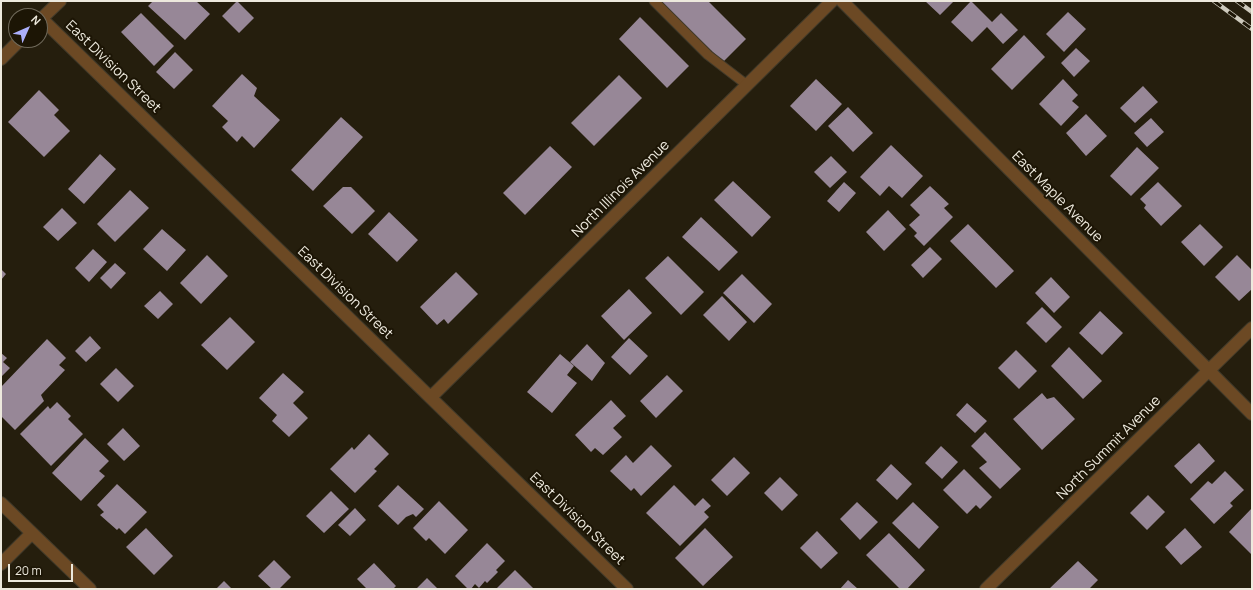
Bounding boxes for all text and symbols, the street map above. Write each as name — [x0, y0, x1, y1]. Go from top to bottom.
north arrow — [8, 8, 48, 48]
text: N — [28, 12, 44, 28]
street label: East Division Street — [62, 17, 164, 117]
street label: North Illinois Avenue — [569, 137, 673, 241]
street label: East Maple Avenue — [1008, 148, 1106, 246]
street label: East Division Street — [294, 243, 396, 343]
street label: North Summit Avenue — [1054, 393, 1164, 503]
street label: East Division Street — [526, 469, 628, 569]
scale bar — [10, 556, 75, 582]
text: 20 m — [15, 562, 42, 579]

